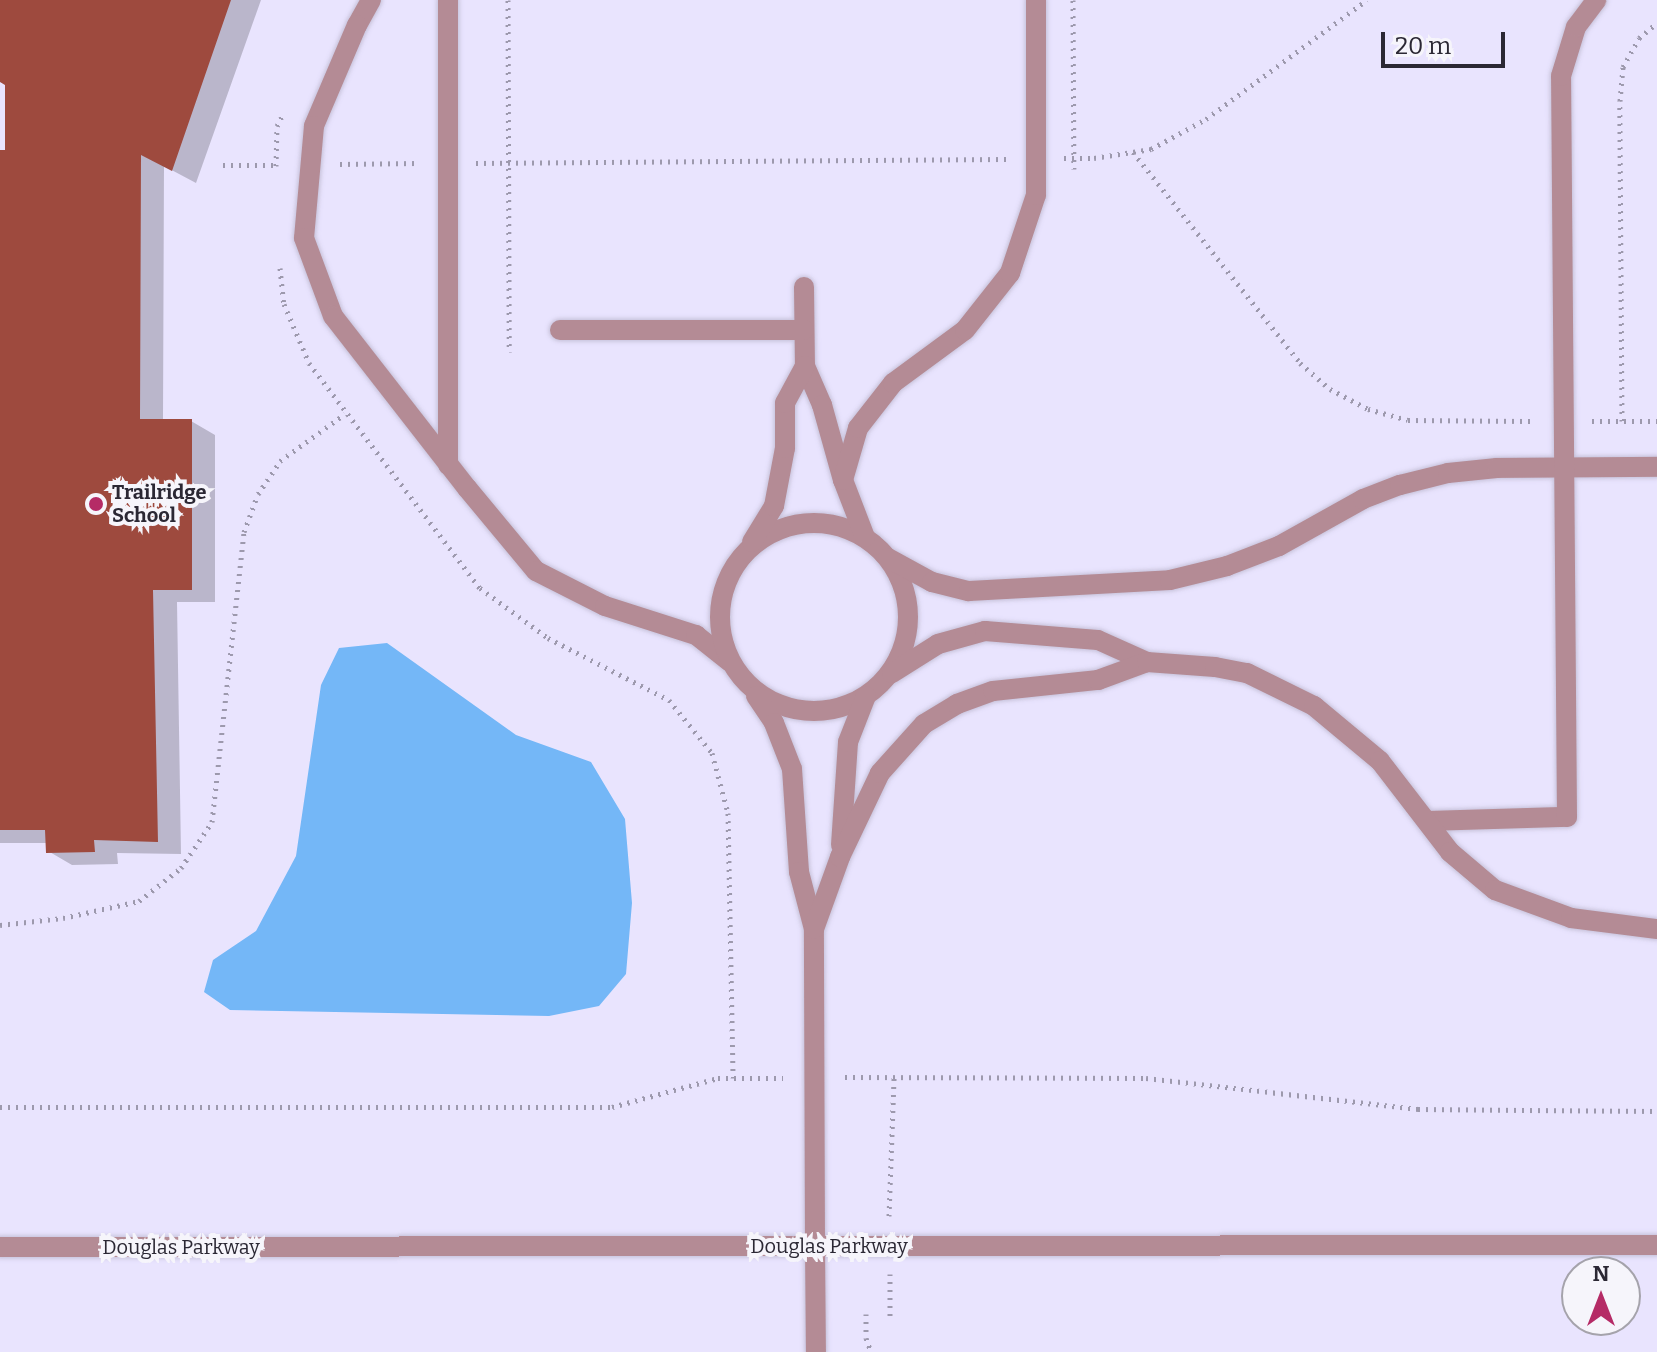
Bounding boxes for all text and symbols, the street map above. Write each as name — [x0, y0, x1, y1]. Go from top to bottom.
scale bar — [1385, 16, 1509, 66]
text: 20 m — [1395, 32, 1451, 60]
place label: Trailridge School — [112, 480, 206, 527]
marker: Trailridge School — [87, 495, 105, 513]
street label: Douglas Parkway — [750, 1234, 908, 1258]
street label: Douglas Parkway — [102, 1235, 260, 1259]
north arrow — [1561, 1256, 1641, 1336]
text: N — [1593, 1260, 1609, 1287]

